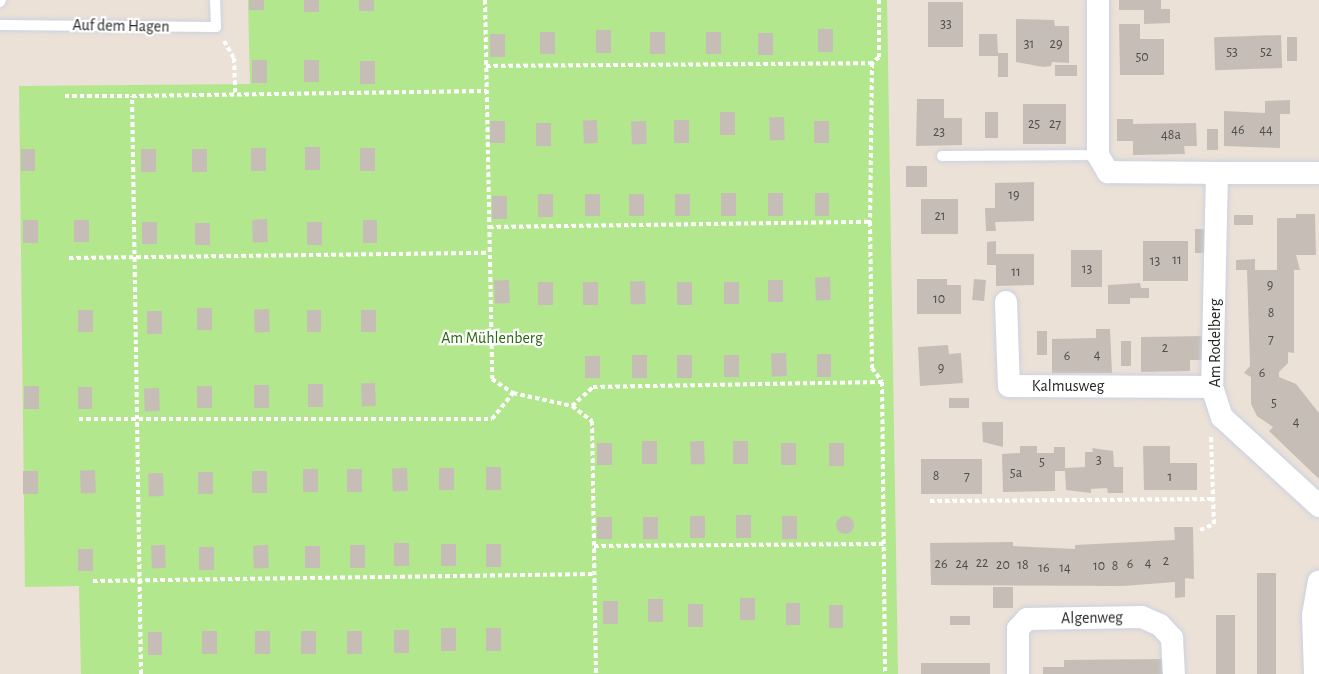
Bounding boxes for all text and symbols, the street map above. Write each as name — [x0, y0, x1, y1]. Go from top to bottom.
street label: Auf dem Hagen — [72, 16, 170, 36]
house number: 33 — [940, 16, 952, 32]
house number: 31 — [1024, 36, 1034, 52]
house number: 29 — [1050, 36, 1062, 52]
house number: 53 — [1226, 44, 1238, 60]
house number: 52 — [1260, 44, 1272, 60]
house number: 50 — [1135, 49, 1149, 65]
house number: 25 — [1028, 116, 1040, 132]
house number: 27 — [1049, 116, 1061, 132]
house number: 46 — [1231, 122, 1245, 138]
house number: 44 — [1259, 122, 1273, 138]
house number: 23 — [933, 124, 945, 140]
house number: 48a — [1161, 127, 1181, 143]
house number: 19 — [1008, 187, 1020, 203]
house number: 21 — [934, 208, 946, 224]
house number: 11 — [1172, 252, 1182, 268]
house number: 13 — [1150, 253, 1160, 269]
house number: 13 — [1082, 261, 1092, 277]
house number: 11 — [1011, 264, 1021, 280]
house number: 9 — [1267, 277, 1273, 293]
house number: 10 — [933, 291, 945, 307]
street label: Am Rodelberg — [1205, 299, 1225, 387]
house number: 8 — [1268, 305, 1274, 321]
park label: Am Mühlenberg — [441, 328, 543, 348]
house number: 7 — [1268, 331, 1274, 347]
house number: 2 — [1162, 340, 1168, 356]
house number: 4 — [1094, 347, 1100, 363]
house number: 6 — [1064, 348, 1070, 364]
house number: 9 — [938, 360, 944, 376]
house number: 6 — [1259, 365, 1265, 381]
street label: Kalmusweg — [1032, 376, 1104, 396]
house number: 5 — [1271, 395, 1277, 411]
house number: 4 — [1293, 414, 1299, 430]
house number: 3 — [1096, 452, 1102, 468]
house number: 5 — [1039, 454, 1045, 470]
house number: 5a — [1010, 465, 1022, 481]
house number: 8 — [933, 468, 939, 484]
house number: 7 — [964, 468, 970, 484]
house number: 1 — [1168, 469, 1172, 485]
house number: 2 — [1163, 553, 1169, 569]
house number: 22 — [976, 555, 988, 571]
house number: 4 — [1145, 555, 1151, 571]
house number: 26 — [935, 556, 947, 572]
house number: 24 — [955, 556, 969, 572]
house number: 6 — [1127, 556, 1133, 572]
house number: 20 — [996, 557, 1010, 573]
house number: 18 — [1017, 557, 1029, 573]
house number: 10 — [1093, 558, 1105, 574]
house number: 8 — [1112, 558, 1118, 574]
house number: 16 — [1038, 560, 1050, 576]
house number: 14 — [1059, 560, 1071, 576]
street label: Algenweg — [1061, 608, 1123, 628]

